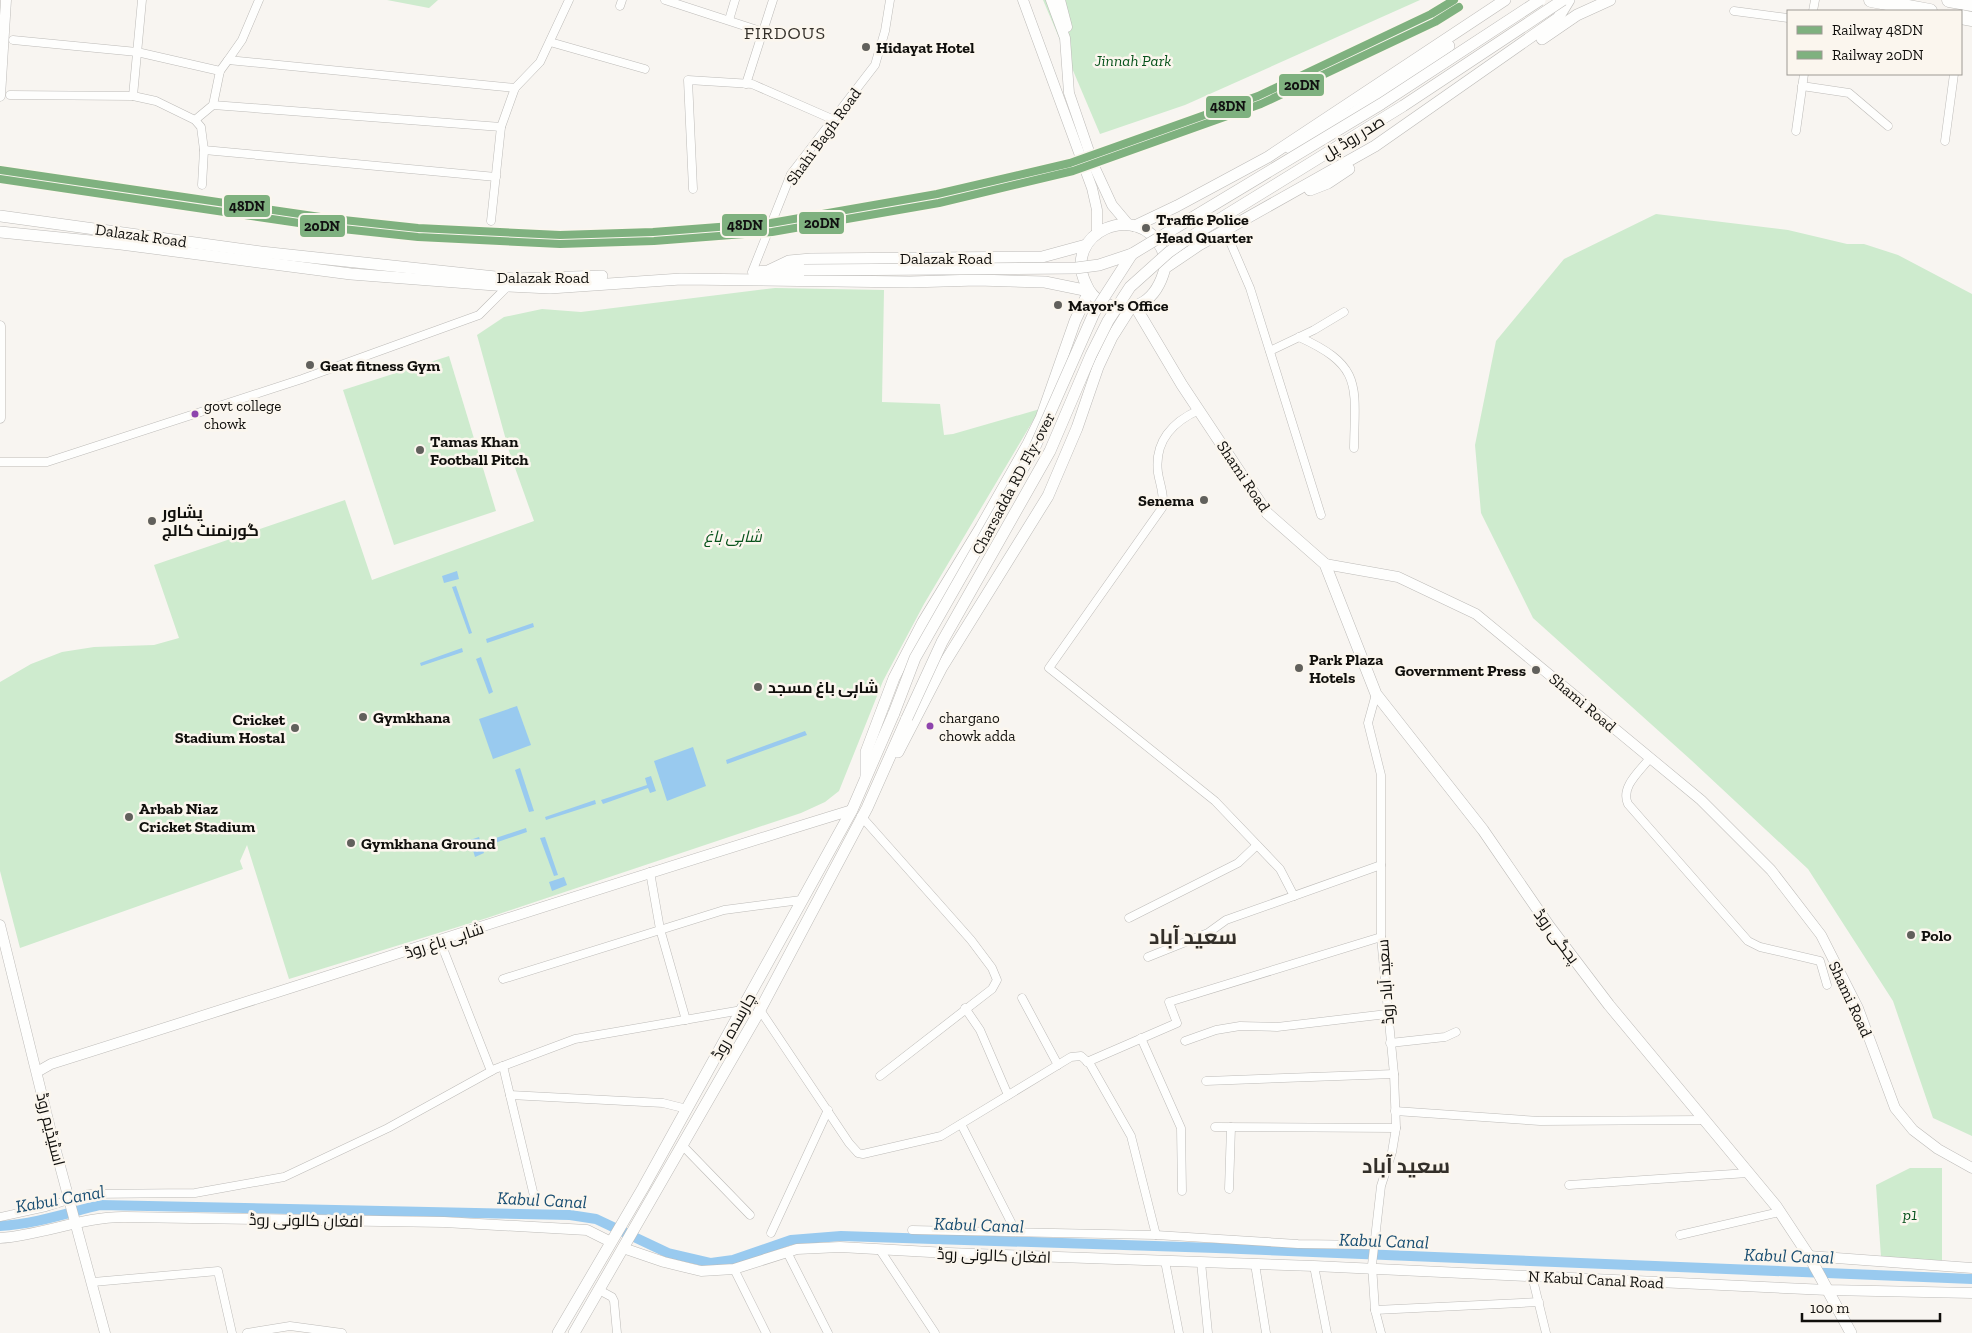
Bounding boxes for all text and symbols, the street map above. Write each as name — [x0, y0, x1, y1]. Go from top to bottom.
legend — [1787, 10, 1962, 75]
text: Railway 48DN — [1832, 21, 1923, 39]
district label: FIRDOUS — [744, 22, 826, 44]
place label: Hidayat Hotel — [876, 38, 975, 57]
marker: Hidayat Hotel — [860, 41, 872, 53]
text: Railway 20DN — [1832, 46, 1924, 64]
park label: Jinnah Park — [1094, 51, 1171, 70]
line badge: 20DN — [1278, 73, 1325, 97]
text: 20DN — [1284, 77, 1320, 94]
street label: Shahi Bagh Road — [782, 84, 865, 189]
line badge: 48DN — [1205, 95, 1252, 119]
text: 48DN — [1210, 98, 1246, 115]
street label: صدر روڈ پل — [1319, 111, 1389, 165]
line badge: 48DN — [223, 194, 271, 218]
text: 48DN — [229, 198, 265, 215]
place label: Traffic Police Head Quarter — [1156, 210, 1253, 247]
line badge: 20DN — [798, 211, 845, 235]
line badge: 48DN — [721, 213, 768, 237]
line badge: 20DN — [299, 214, 346, 238]
text: 20DN — [804, 215, 840, 232]
text: 48DN — [727, 217, 763, 234]
text: 20DN — [304, 218, 340, 235]
street label: Dalazak Road — [94, 220, 188, 251]
marker: Traffic Police Head Quarter — [1140, 222, 1152, 234]
street label: Dalazak Road — [900, 249, 992, 268]
street label: Dalazak Road — [497, 268, 589, 287]
place label: Mayor's Office — [1068, 296, 1169, 315]
marker: Mayor's Office — [1052, 299, 1064, 311]
place label: Geat fitness Gym — [320, 356, 440, 375]
marker: Geat fitness Gym — [304, 359, 316, 371]
place label: govt college chowk — [204, 397, 281, 433]
marker: govt college chowk — [190, 409, 200, 419]
street label: Charsadda RD Fly-over — [968, 409, 1059, 558]
place label: Tamas Khan Football Pitch — [430, 432, 529, 469]
street label: Shami Road — [1213, 437, 1274, 516]
marker: Tamas Khan Football Pitch — [414, 444, 426, 456]
place label: Senema — [1138, 491, 1194, 510]
marker: Senema — [1198, 494, 1210, 506]
place label: پشاور گورنمنٹ کالج — [161, 503, 259, 541]
marker: پشاور گورنمنٹ کالج — [146, 515, 158, 527]
park label: شاہی باغ — [703, 527, 763, 548]
place label: Park Plaza Hotels — [1309, 650, 1383, 687]
place label: Government Press — [1395, 661, 1526, 680]
marker: Park Plaza Hotels — [1293, 662, 1305, 674]
marker: Government Press — [1530, 664, 1542, 676]
street label: Shami Road — [1545, 669, 1620, 736]
place label: شاہی باغ مسجد — [768, 678, 878, 698]
marker: شاہی باغ مسجد — [752, 681, 764, 693]
place label: Gymkhana — [373, 708, 450, 727]
place label: chargano chowk adda — [939, 709, 1015, 745]
place label: Cricket Stadium Hostal — [175, 710, 286, 747]
marker: Gymkhana — [357, 711, 369, 723]
marker: chargano chowk adda — [925, 721, 935, 731]
marker: Cricket Stadium Hostal — [289, 722, 301, 734]
place label: Arbab Niaz Cricket Stadium — [139, 799, 255, 836]
marker: Arbab Niaz Cricket Stadium — [123, 811, 135, 823]
place label: Gymkhana Ground — [361, 834, 496, 853]
marker: Gymkhana Ground — [345, 837, 357, 849]
street label: پجگی روڈ — [1528, 905, 1584, 969]
street label: شاہی باغ روڈ — [402, 919, 487, 964]
district label: سعید آباد — [1149, 924, 1237, 949]
place label: Polo — [1921, 926, 1952, 945]
marker: Polo — [1905, 929, 1917, 941]
street label: سعید آباد روڈ — [1373, 939, 1398, 1025]
street label: Shami Road — [1825, 958, 1876, 1040]
street label: چارسدہ روڈ — [707, 990, 761, 1064]
street label: اسٹیڈیم روڈ — [30, 1091, 69, 1168]
district label: سعید آباد — [1362, 1153, 1450, 1178]
water label: Kabul Canal — [14, 1180, 106, 1218]
water label: Kabul Canal — [497, 1187, 587, 1213]
park label: p1 — [1902, 1205, 1917, 1224]
street label: افغان کالونی روڈ — [249, 1210, 363, 1232]
water label: Kabul Canal — [934, 1212, 1024, 1238]
water label: Kabul Canal — [1339, 1228, 1429, 1254]
water label: Kabul Canal — [1744, 1243, 1834, 1269]
street label: افغان کالونی روڈ — [937, 1244, 1051, 1268]
street label: N Kabul Canal Road — [1528, 1266, 1665, 1293]
scale bar — [1802, 1290, 1940, 1322]
text: 100 m — [1810, 1299, 1849, 1317]

